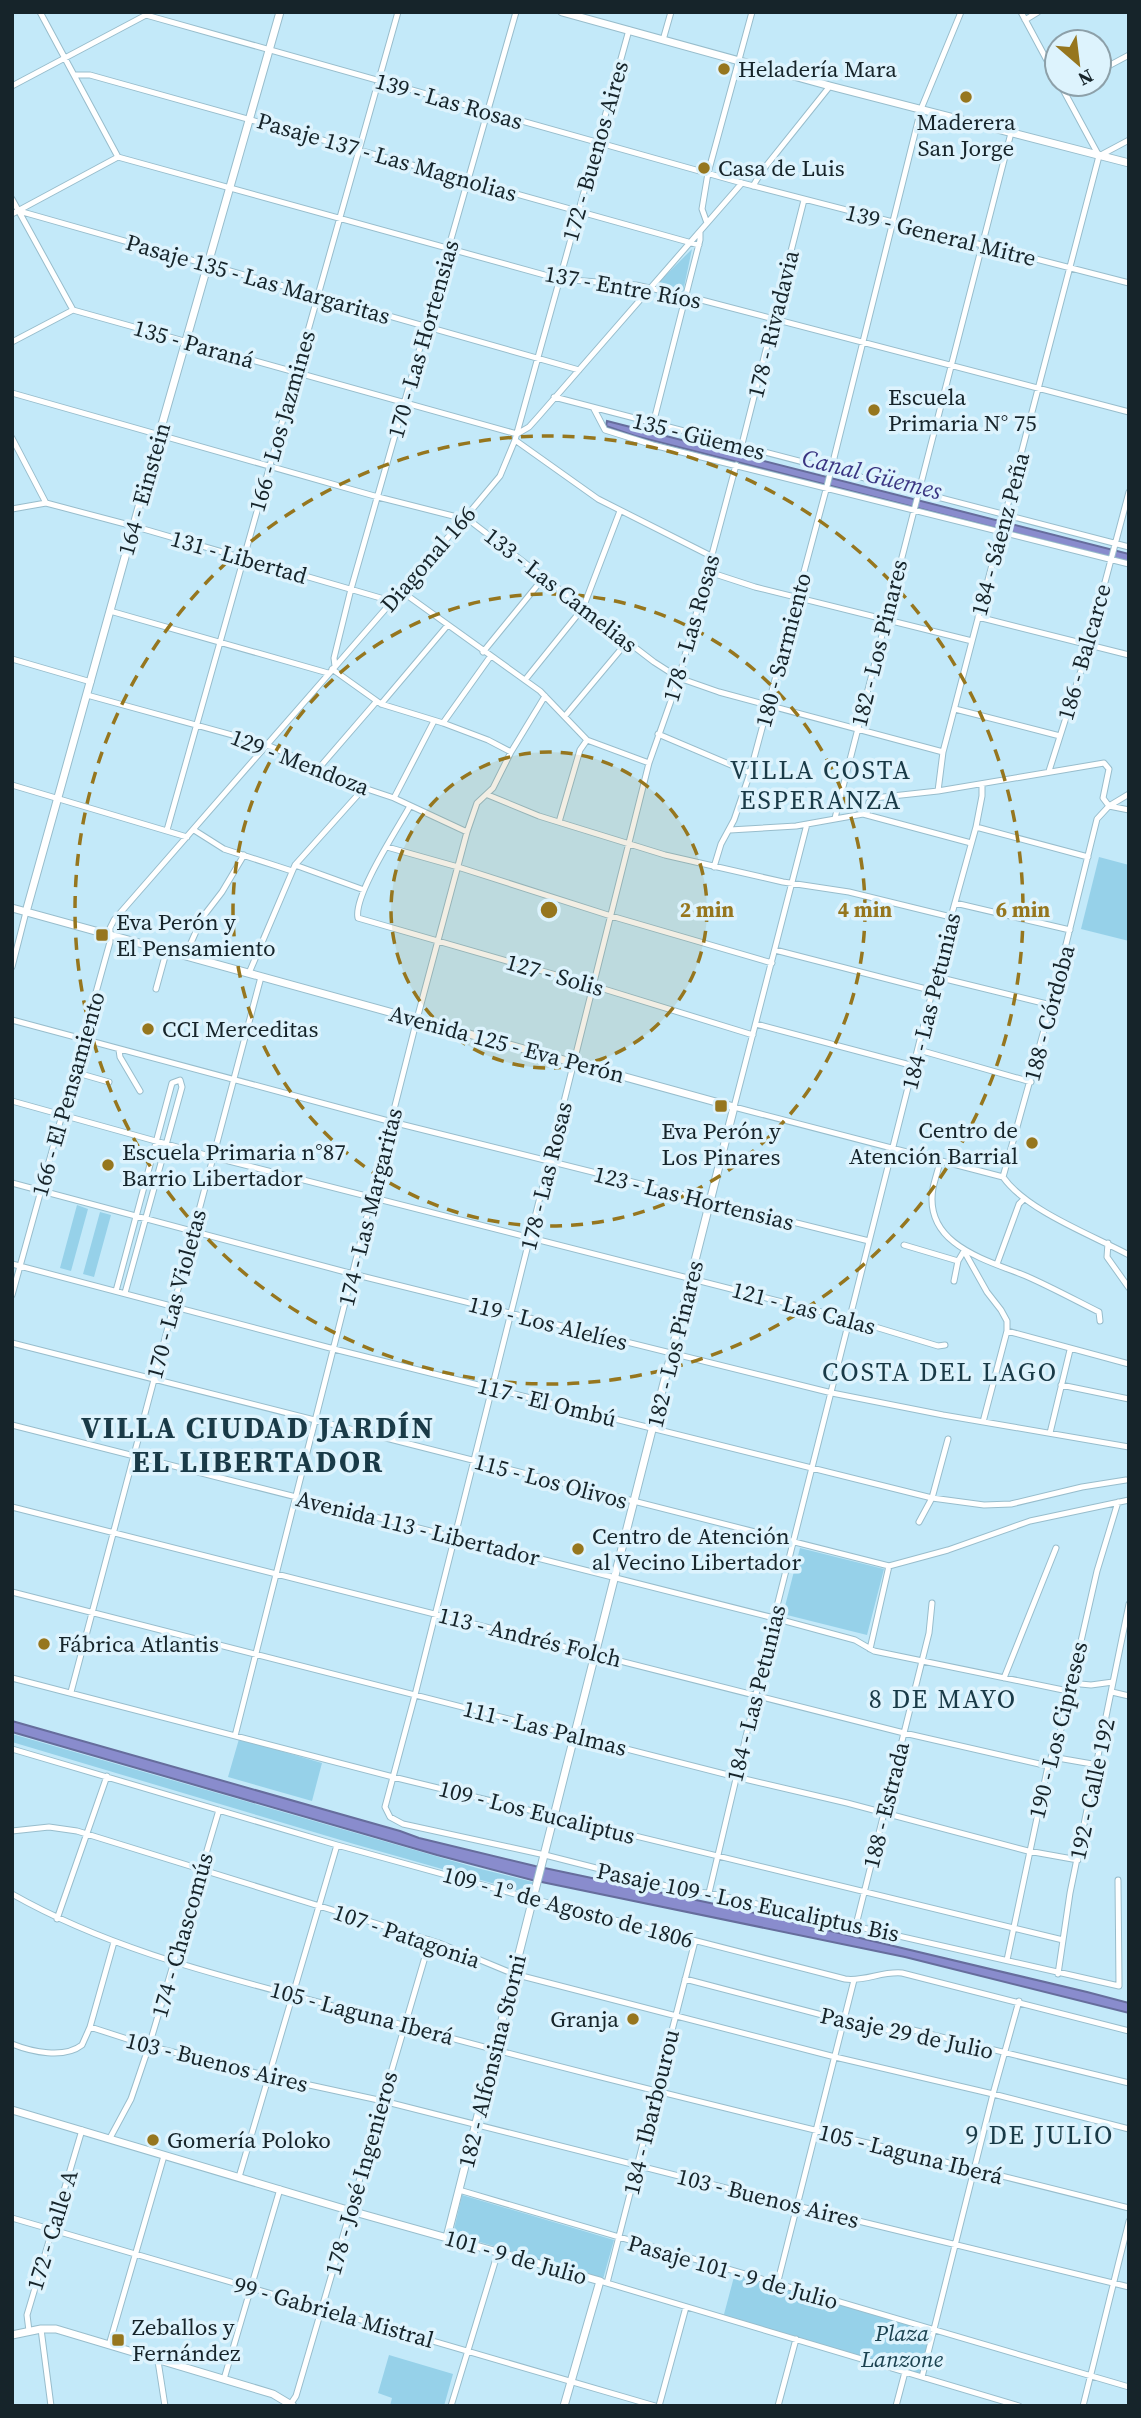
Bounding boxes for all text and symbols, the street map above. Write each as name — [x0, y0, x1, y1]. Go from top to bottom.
north arrow — [1043, 28, 1113, 98]
place label: Heladería Mara — [738, 53, 897, 85]
street label: 172 - Buenos Aires — [554, 57, 636, 245]
marker: Heladería Mara — [716, 61, 732, 77]
text: N — [1074, 63, 1098, 93]
street label: 139 - Las Rosas — [371, 65, 527, 137]
marker: Maderera San Jorge — [958, 89, 974, 105]
street label: Pasaje 137 - Las Magnolias — [253, 105, 521, 209]
place label: Maderera San Jorge — [916, 106, 1016, 164]
place label: Casa de Luis — [718, 152, 845, 184]
marker: Casa de Luis — [696, 160, 712, 176]
street label: 139 - General Mitre — [842, 196, 1040, 274]
street label: Pasaje 135 - Las Margaritas — [122, 226, 394, 332]
street label: 170 - Las Hortensias — [379, 236, 467, 442]
street label: 178 - Rivadavia — [739, 247, 807, 401]
street label: 137 - Entre Ríos — [542, 257, 704, 317]
street label: 135 - Paraná — [130, 311, 258, 377]
street label: 166 - Los Jazmines — [241, 326, 323, 516]
place label: Escuela Primaria N° 75 — [888, 381, 1037, 439]
marker: Escuela Primaria N° 75 — [866, 402, 882, 418]
street label: 135 - Güemes — [629, 404, 769, 468]
street label: 164 - Einstein — [110, 419, 178, 559]
water label: Canal Güemes — [799, 441, 945, 507]
street label: 184 - Sáenz Peña — [963, 449, 1037, 619]
street label: Diagonal 166 — [373, 499, 483, 619]
street label: 133 - Las Camelias — [478, 520, 644, 660]
street label: 131 - Libertad — [167, 522, 311, 592]
street label: 178 - Las Rosas — [655, 550, 727, 706]
street label: 182 - Los Pinares — [843, 556, 915, 730]
street label: 180 - Sarmiento — [747, 569, 819, 731]
street label: 186 - Balcarce — [1049, 580, 1119, 724]
street label: 129 - Mendoza — [226, 721, 374, 803]
district label: VILLA COSTA ESPERANZA — [730, 752, 912, 818]
text: 2 min — [680, 895, 734, 924]
text: 4 min — [838, 895, 892, 924]
text: 6 min — [996, 895, 1050, 924]
centre of rings — [537, 898, 561, 922]
place label: Eva Perón y El Pensamiento — [116, 906, 276, 964]
street label: 184 - Las Petunias — [894, 909, 968, 1093]
marker: Eva Perón y El Pensamiento — [94, 927, 110, 943]
street label: 188 - Córdoba — [1015, 941, 1083, 1084]
street label: 127 - Solis — [502, 946, 608, 1004]
street label: 166 - El Pensamiento — [23, 988, 113, 1200]
street label: Avenida 125 - Eva Perón — [386, 997, 628, 1091]
place label: CCI Merceditas — [162, 1013, 318, 1045]
marker: CCI Merceditas — [140, 1021, 156, 1037]
street label: 178 - Las Rosas — [512, 1098, 580, 1254]
marker: Eva Perón y Los Pinares — [713, 1098, 729, 1114]
street label: 174 - Las Margaritas — [330, 1104, 410, 1310]
place label: Centro de Atención Barrial — [849, 1114, 1018, 1172]
place label: Eva Perón y Los Pinares — [661, 1115, 781, 1173]
marker: Centro de Atención Barrial — [1024, 1135, 1040, 1151]
place label: Escuela Primaria n°87 Barrio Libertador — [122, 1136, 346, 1194]
marker: Escuela Primaria n°87 Barrio Libertador — [100, 1157, 116, 1173]
street label: 123 - Las Hortensias — [591, 1158, 797, 1238]
street label: 170 - Las Violetas — [138, 1206, 214, 1382]
street label: 182 - Los Pinares — [639, 1257, 711, 1431]
street label: 121 - Las Calas — [729, 1273, 879, 1343]
street label: 119 - Los Alelíes — [465, 1288, 631, 1358]
district label: COSTA DEL LAGO — [822, 1354, 1058, 1390]
street label: 117 - El Ombú — [474, 1369, 620, 1435]
district label: VILLA CIUDAD JARDÍN EL LIBERTADOR — [81, 1407, 435, 1482]
street label: 115 - Los Olivos — [471, 1445, 631, 1517]
street label: Avenida 113 - Libertador — [293, 1482, 543, 1574]
place label: Centro de Atención al Vecino Libertador — [592, 1520, 801, 1578]
marker: Centro de Atención al Vecino Libertador — [570, 1541, 586, 1557]
street label: 113 - Andrés Folch — [435, 1599, 625, 1675]
street label: 184 - Las Petunias — [719, 1601, 793, 1785]
place label: Fábrica Atlantis — [58, 1628, 219, 1660]
marker: Fábrica Atlantis — [36, 1636, 52, 1652]
street label: 190 - Los Cipreses — [1021, 1638, 1095, 1822]
district label: 8 DE MAYO — [869, 1681, 1017, 1717]
street label: 111 - Las Palmas — [460, 1692, 630, 1764]
street label: 192 - Calle 192 — [1061, 1715, 1123, 1863]
street label: 188 - Estrada — [855, 1738, 917, 1872]
street label: 109 - Los Eucaliptus — [435, 1772, 639, 1852]
street label: 174 - Chascomús — [143, 1849, 221, 2021]
street label: Pasaje 109 - Los Eucaliptus Bis — [594, 1854, 902, 1950]
street label: 109 - 1° de Agosto de 1806 — [439, 1858, 697, 1956]
street label: 107 - Patagonia — [329, 1896, 485, 1976]
street label: 182 - Alfonsina Storni — [450, 1951, 534, 2171]
street label: 105 - Laguna Iberá — [267, 1973, 458, 2053]
street label: Pasaje 29 de Julio — [817, 1999, 997, 2067]
place label: Granja — [550, 2003, 619, 2035]
marker: Granja — [625, 2011, 641, 2027]
street label: 103 - Buenos Aires — [123, 2024, 311, 2100]
street label: 184 - Ibarbourou — [615, 2026, 687, 2198]
street label: 178 - José Ingenieros — [317, 2067, 405, 2279]
street label: 105 - Laguna Iberá — [816, 2116, 1007, 2192]
district label: 9 DE JULIO — [966, 2117, 1115, 2153]
place label: Gomería Poloko — [167, 2124, 331, 2156]
marker: Gomería Poloko — [145, 2132, 161, 2148]
street label: 103 - Buenos Aires — [674, 2160, 862, 2236]
street label: 172 - Calle A — [18, 2165, 86, 2294]
street label: 101 - 9 de Julio — [441, 2221, 591, 2293]
street label: Pasaje 101 - 9 de Julio — [624, 2227, 842, 2317]
street label: 99 - Gabriela Mistral — [230, 2268, 438, 2356]
place label: Zeballos y Fernández — [132, 2311, 241, 2369]
park label: Plaza Lanzone — [860, 2317, 944, 2375]
marker: Zeballos y Fernández — [110, 2332, 126, 2348]

